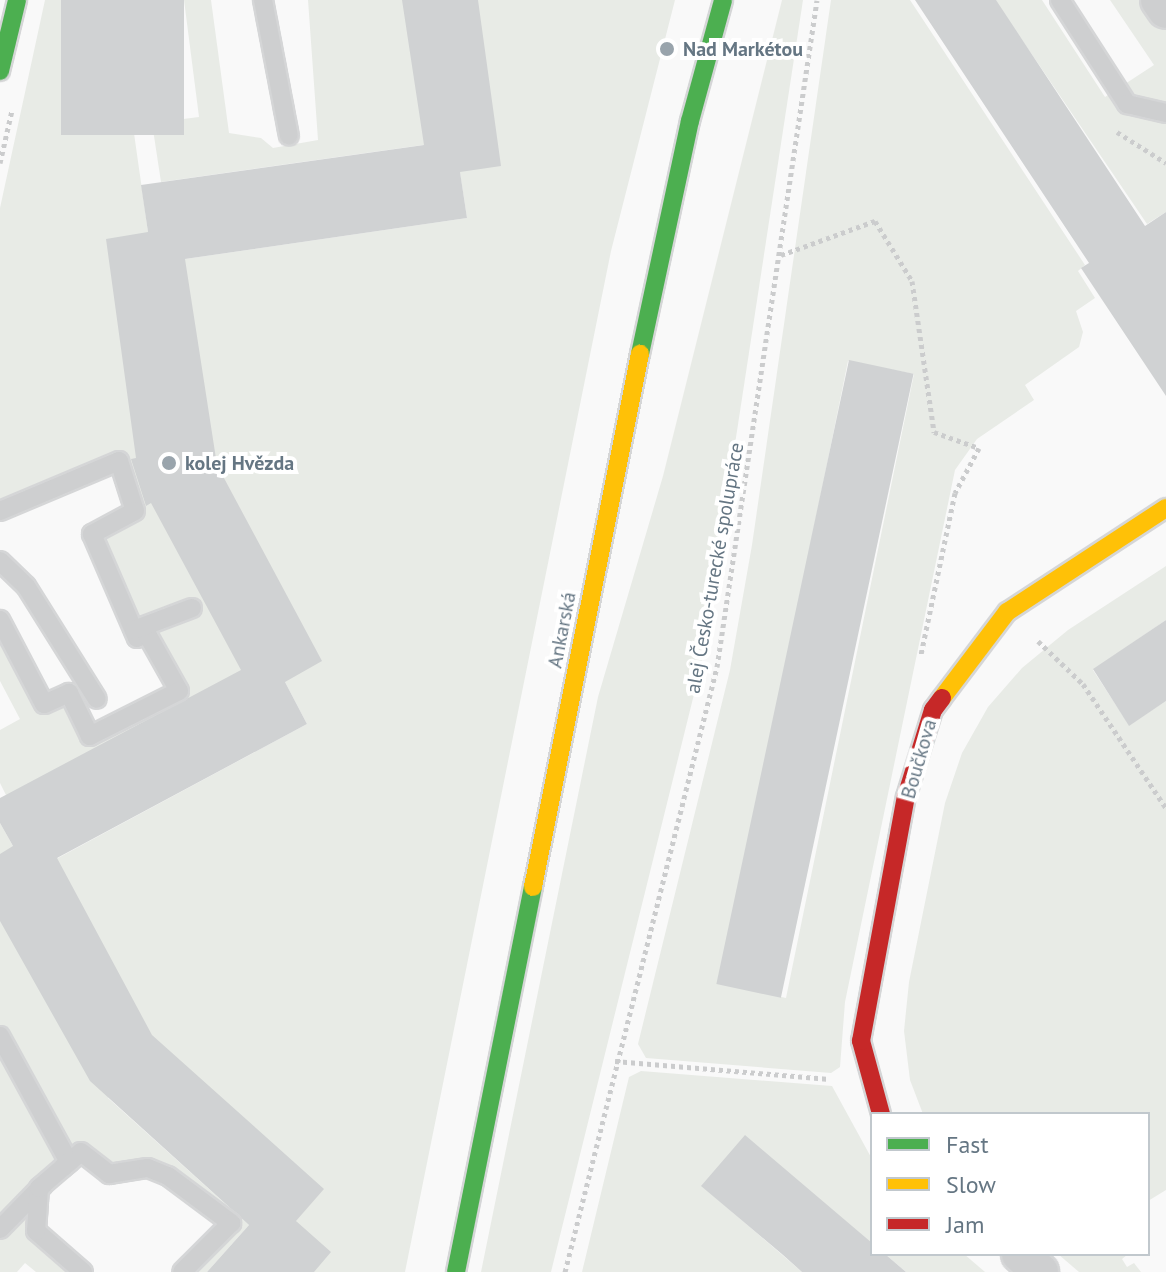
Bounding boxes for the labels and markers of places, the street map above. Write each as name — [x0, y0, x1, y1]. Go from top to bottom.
place label: Nad Markétou — [683, 37, 803, 61]
marker: Nad Markétou — [658, 40, 676, 58]
place label: kolej Hvězda — [185, 451, 294, 475]
marker: kolej Hvězda — [160, 454, 178, 472]

